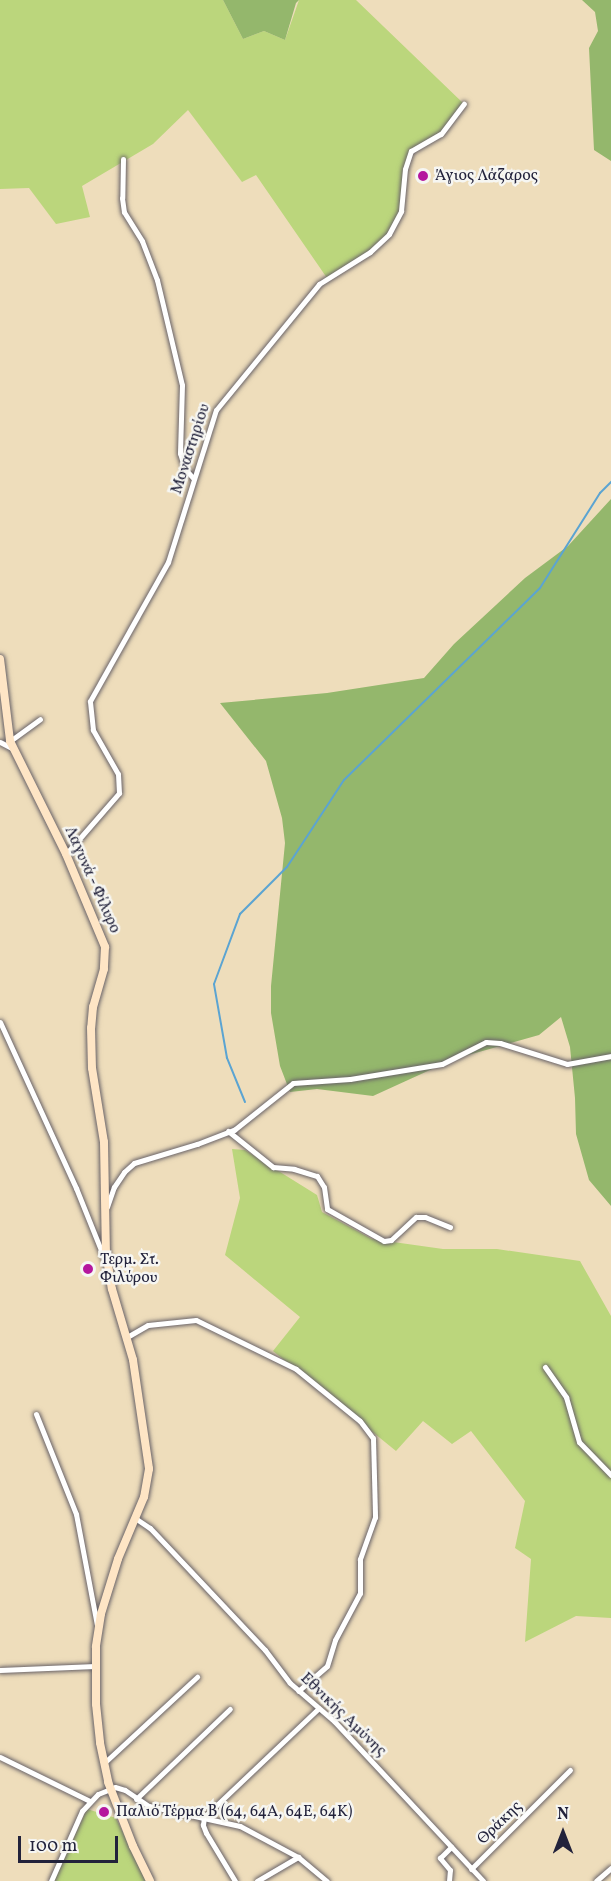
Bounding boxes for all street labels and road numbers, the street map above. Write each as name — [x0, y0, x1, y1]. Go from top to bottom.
street label: Μοναστηρίου — [167, 402, 215, 496]
street label: Λαγυνά - Φίλυρο — [60, 823, 124, 937]
street label: Εθνικής Αμύνης — [296, 1669, 390, 1761]
street label: Θράκης — [474, 1797, 526, 1849]

